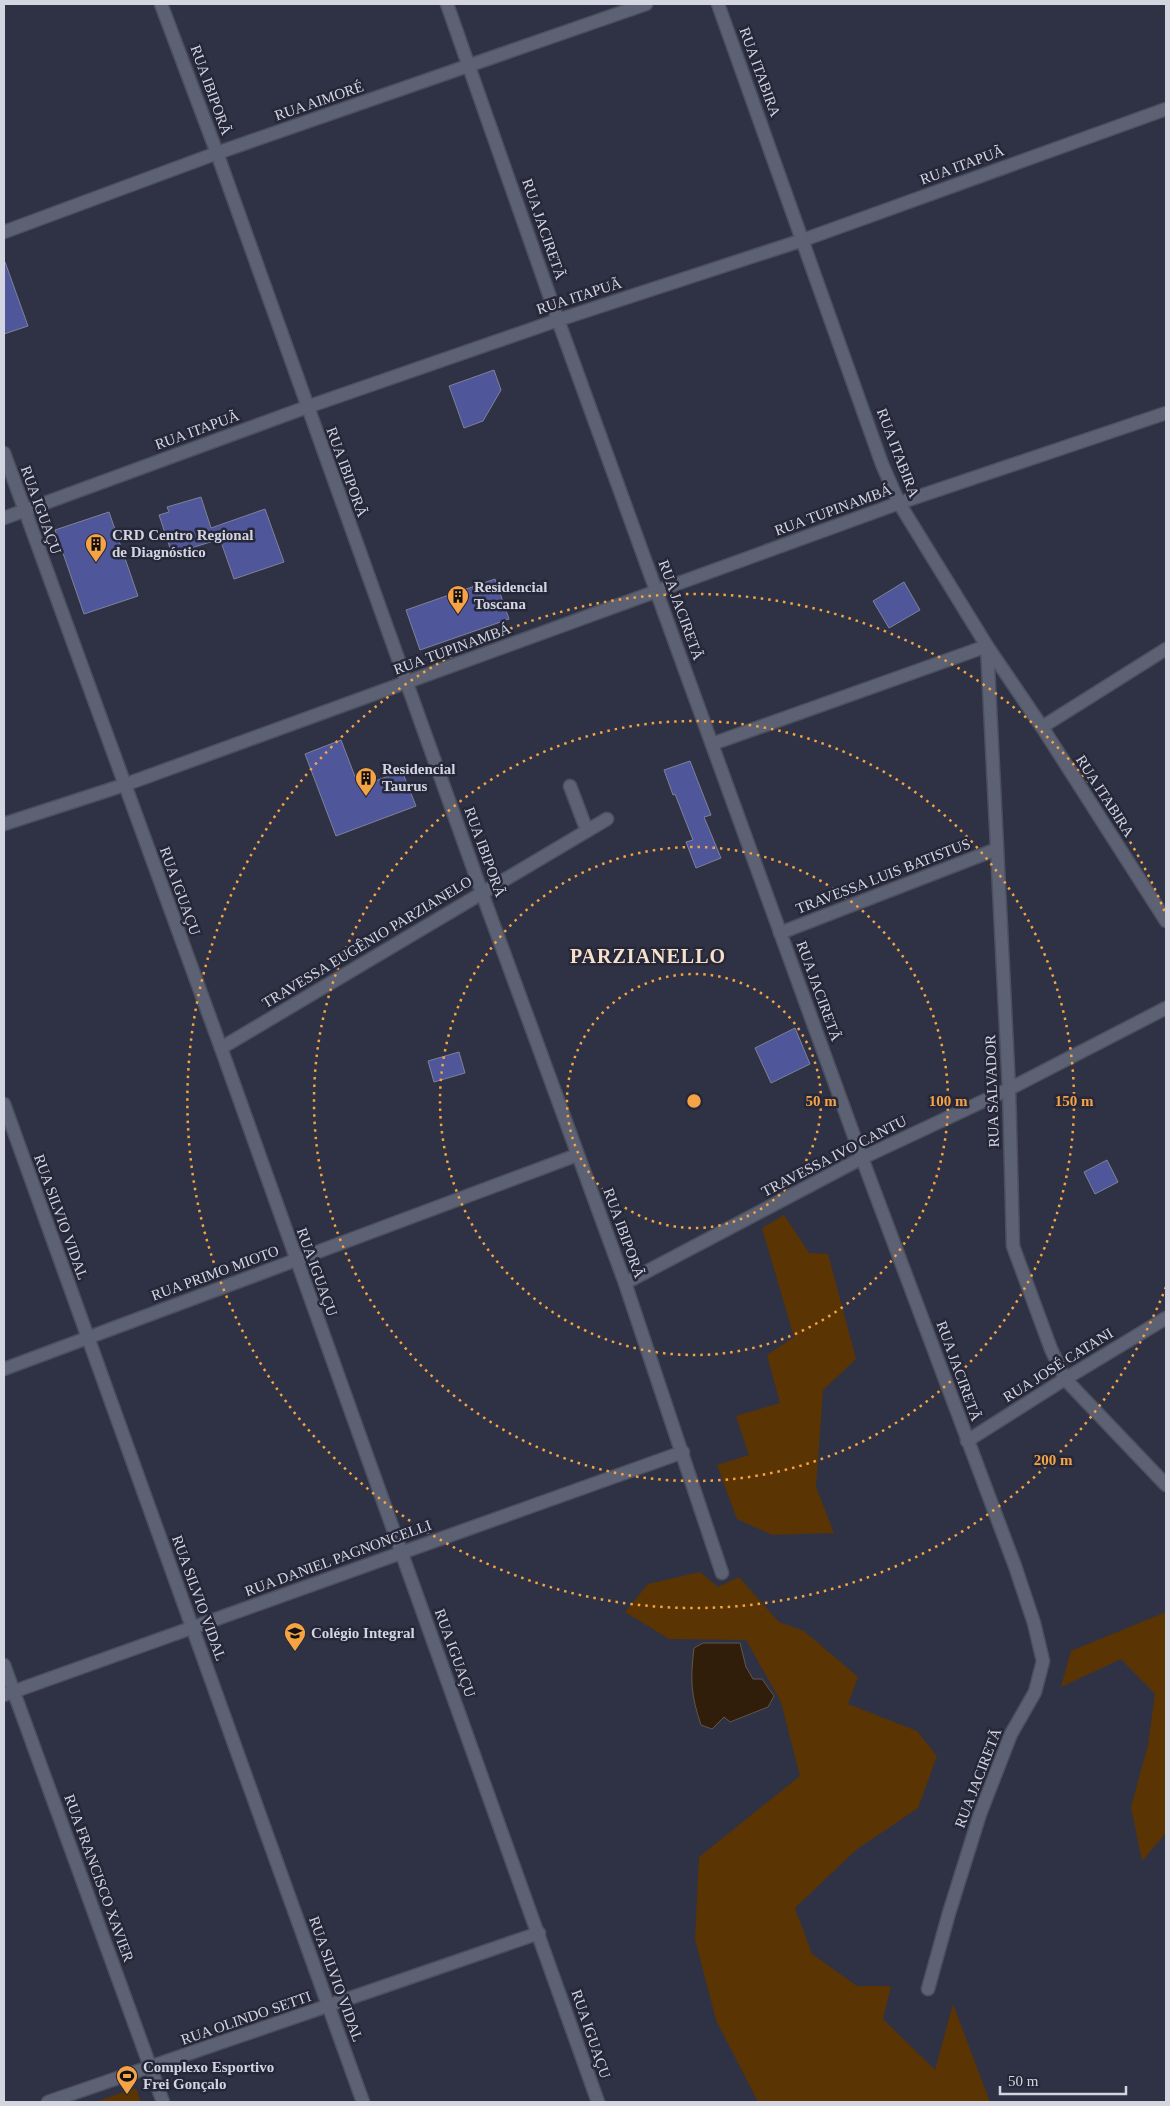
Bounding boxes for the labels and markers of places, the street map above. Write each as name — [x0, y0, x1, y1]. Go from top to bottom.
place label: CRD Centro Regional de Diagnóstico — [112, 527, 253, 560]
building icon: CRD Centro Regional de Diagnóstico — [84, 532, 108, 563]
place label: Residencial Toscana — [474, 579, 547, 612]
building icon: Residencial Toscana — [446, 584, 470, 615]
place label: Residencial Taurus — [382, 761, 455, 794]
building icon: Residencial Taurus — [354, 766, 378, 797]
centre of rings — [685, 1092, 703, 1110]
school or university icon: Colégio Integral — [283, 1621, 307, 1652]
place label: Colégio Integral — [311, 1625, 415, 1641]
place label: Complexo Esportivo Frei Gonçalo — [143, 2059, 274, 2092]
sports icon: Complexo Esportivo Frei Gonçalo — [115, 2064, 139, 2095]

